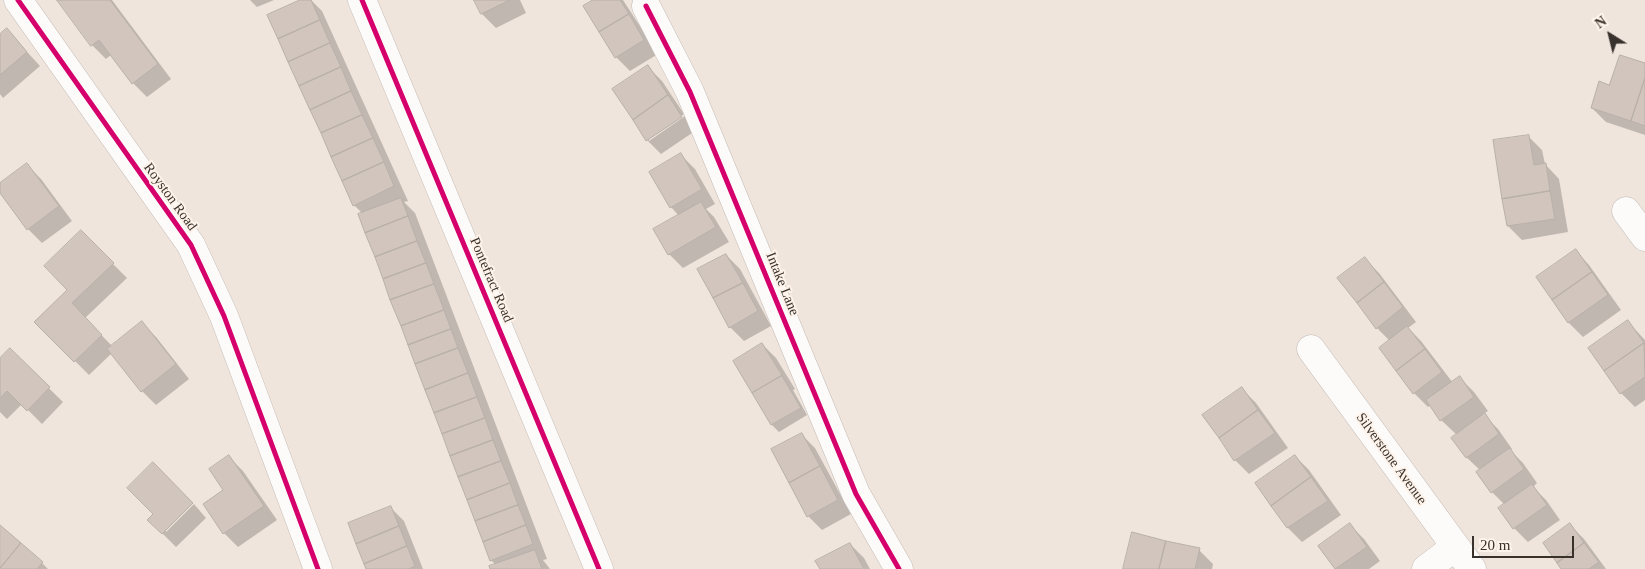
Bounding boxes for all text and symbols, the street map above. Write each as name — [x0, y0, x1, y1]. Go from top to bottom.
north arrow — [1585, 10, 1635, 60]
text: N — [1592, 13, 1609, 32]
street label: Royston Road — [140, 160, 200, 234]
street label: Pontefract Road — [466, 235, 516, 325]
street label: Intake Lane — [762, 250, 802, 318]
street label: Silverstone Avenue — [1352, 410, 1430, 508]
scale bar — [1475, 526, 1578, 558]
text: 20 m — [1480, 537, 1510, 553]

